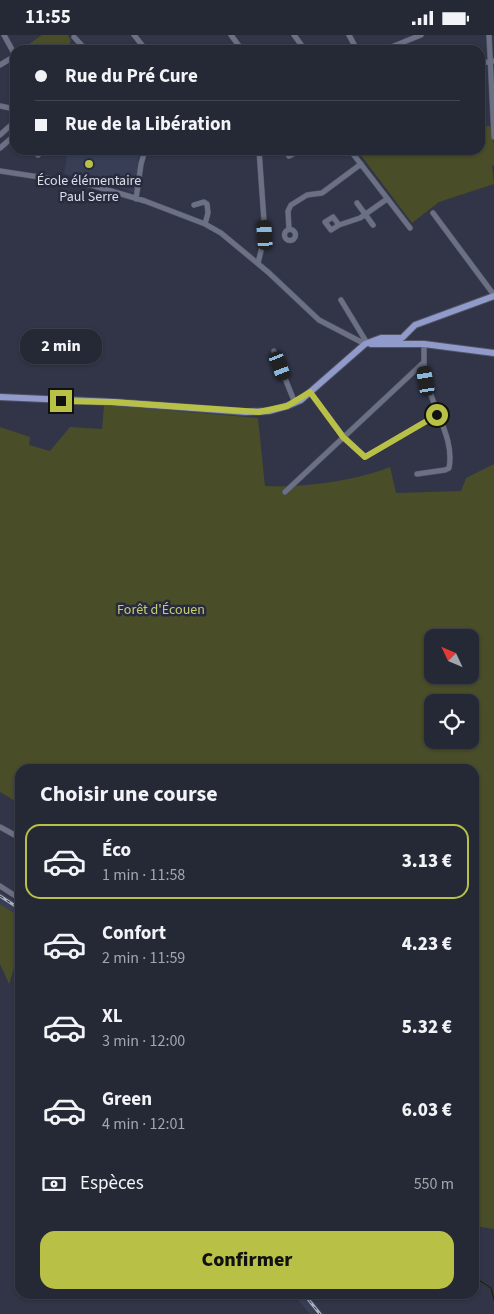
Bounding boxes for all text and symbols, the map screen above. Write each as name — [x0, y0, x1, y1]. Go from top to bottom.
text: 11:55 — [25, 4, 71, 31]
text: Rue du Pré Cure — [65, 63, 198, 90]
text: Rue de la Libération — [65, 111, 231, 138]
marker: École élémentaire Paul Serre — [83, 158, 95, 170]
place label: École élémentaire Paul Serre — [37, 171, 141, 207]
car — [256, 220, 273, 250]
callout: 2 min — [20, 329, 102, 363]
text: 2 min — [41, 335, 81, 357]
car — [267, 349, 292, 383]
car — [416, 365, 435, 397]
route end — [50, 390, 72, 412]
route start — [426, 404, 448, 426]
park label: Forêt d'Écouen — [117, 600, 205, 620]
north arrow — [424, 629, 479, 684]
map controls — [424, 629, 479, 749]
button: locate — [424, 694, 479, 749]
text: Choisir une course — [40, 778, 218, 810]
text: Éco — [102, 837, 131, 864]
icon: car — [42, 839, 87, 884]
text: 3.13 € — [402, 848, 452, 875]
text: 1 min · 11:58 — [102, 864, 185, 886]
text: Confort — [102, 920, 166, 947]
icon: car — [42, 922, 87, 967]
text: 4.23 € — [402, 931, 452, 958]
text: 2 min · 11:59 — [102, 947, 185, 969]
text: XL — [102, 1003, 123, 1030]
icon: car — [42, 1005, 87, 1050]
text: 5.32 € — [402, 1014, 452, 1041]
text: 3 min · 12:00 — [102, 1030, 185, 1052]
text: Green — [102, 1086, 152, 1113]
icon: car — [42, 1088, 87, 1133]
text: 6.03 € — [402, 1097, 452, 1124]
text: 4 min · 12:01 — [102, 1113, 185, 1135]
icon: cash — [40, 1170, 68, 1198]
text: Espèces — [80, 1170, 144, 1197]
text: 550 m — [414, 1173, 454, 1195]
button: Confirmer — [40, 1231, 454, 1289]

